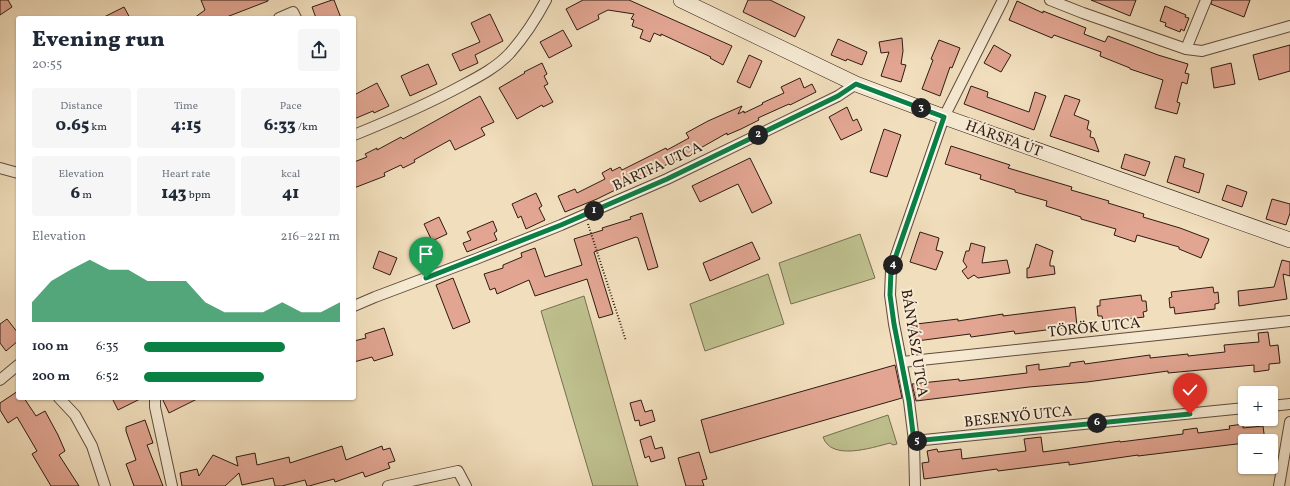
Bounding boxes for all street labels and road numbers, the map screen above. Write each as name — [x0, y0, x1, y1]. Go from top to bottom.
street label: HÁRSFA ÚT — [962, 116, 1045, 163]
street label: BÁRTFA UTCA — [609, 137, 706, 197]
street label: BÁNYÁSZ UTCA — [895, 288, 932, 399]
street label: TÖRÖK UTCA — [1047, 313, 1142, 344]
street label: BESENYŐ UTCA — [963, 401, 1074, 434]

